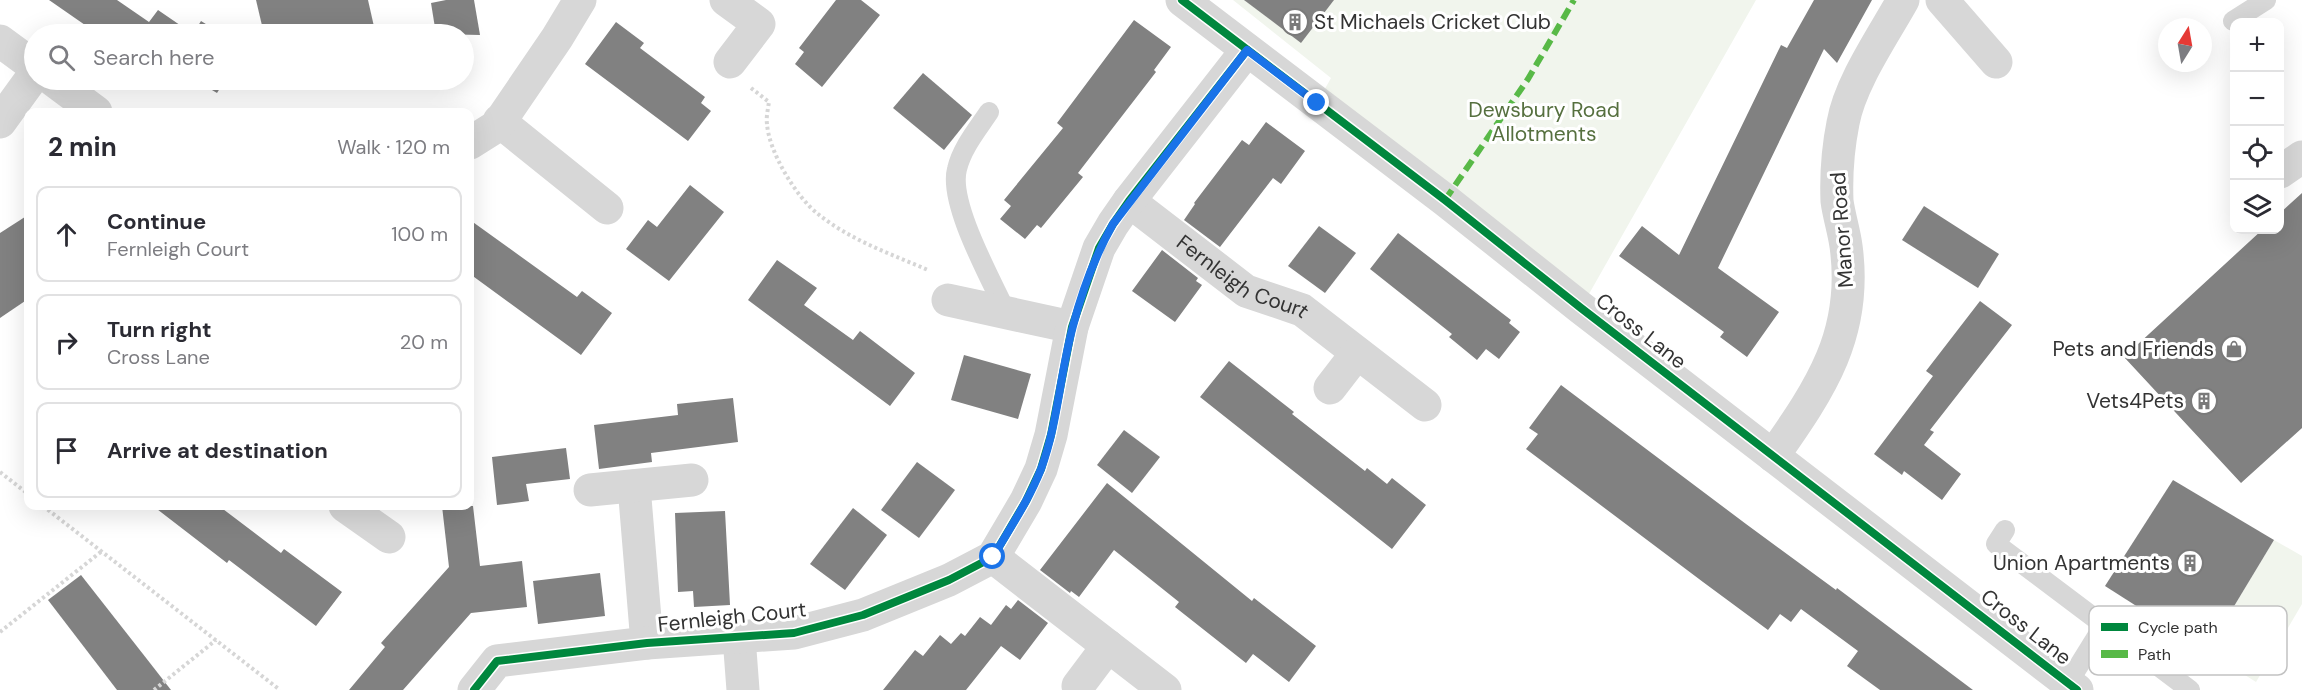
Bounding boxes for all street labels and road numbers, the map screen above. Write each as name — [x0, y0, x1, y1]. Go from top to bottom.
street label: Manor Road — [1824, 171, 1860, 289]
street label: Fernleigh Court — [1171, 229, 1315, 325]
street label: Cross Lane — [1590, 287, 1692, 375]
street label: Cross Lane — [1975, 583, 2077, 671]
street label: Fernleigh Court — [656, 595, 808, 639]

